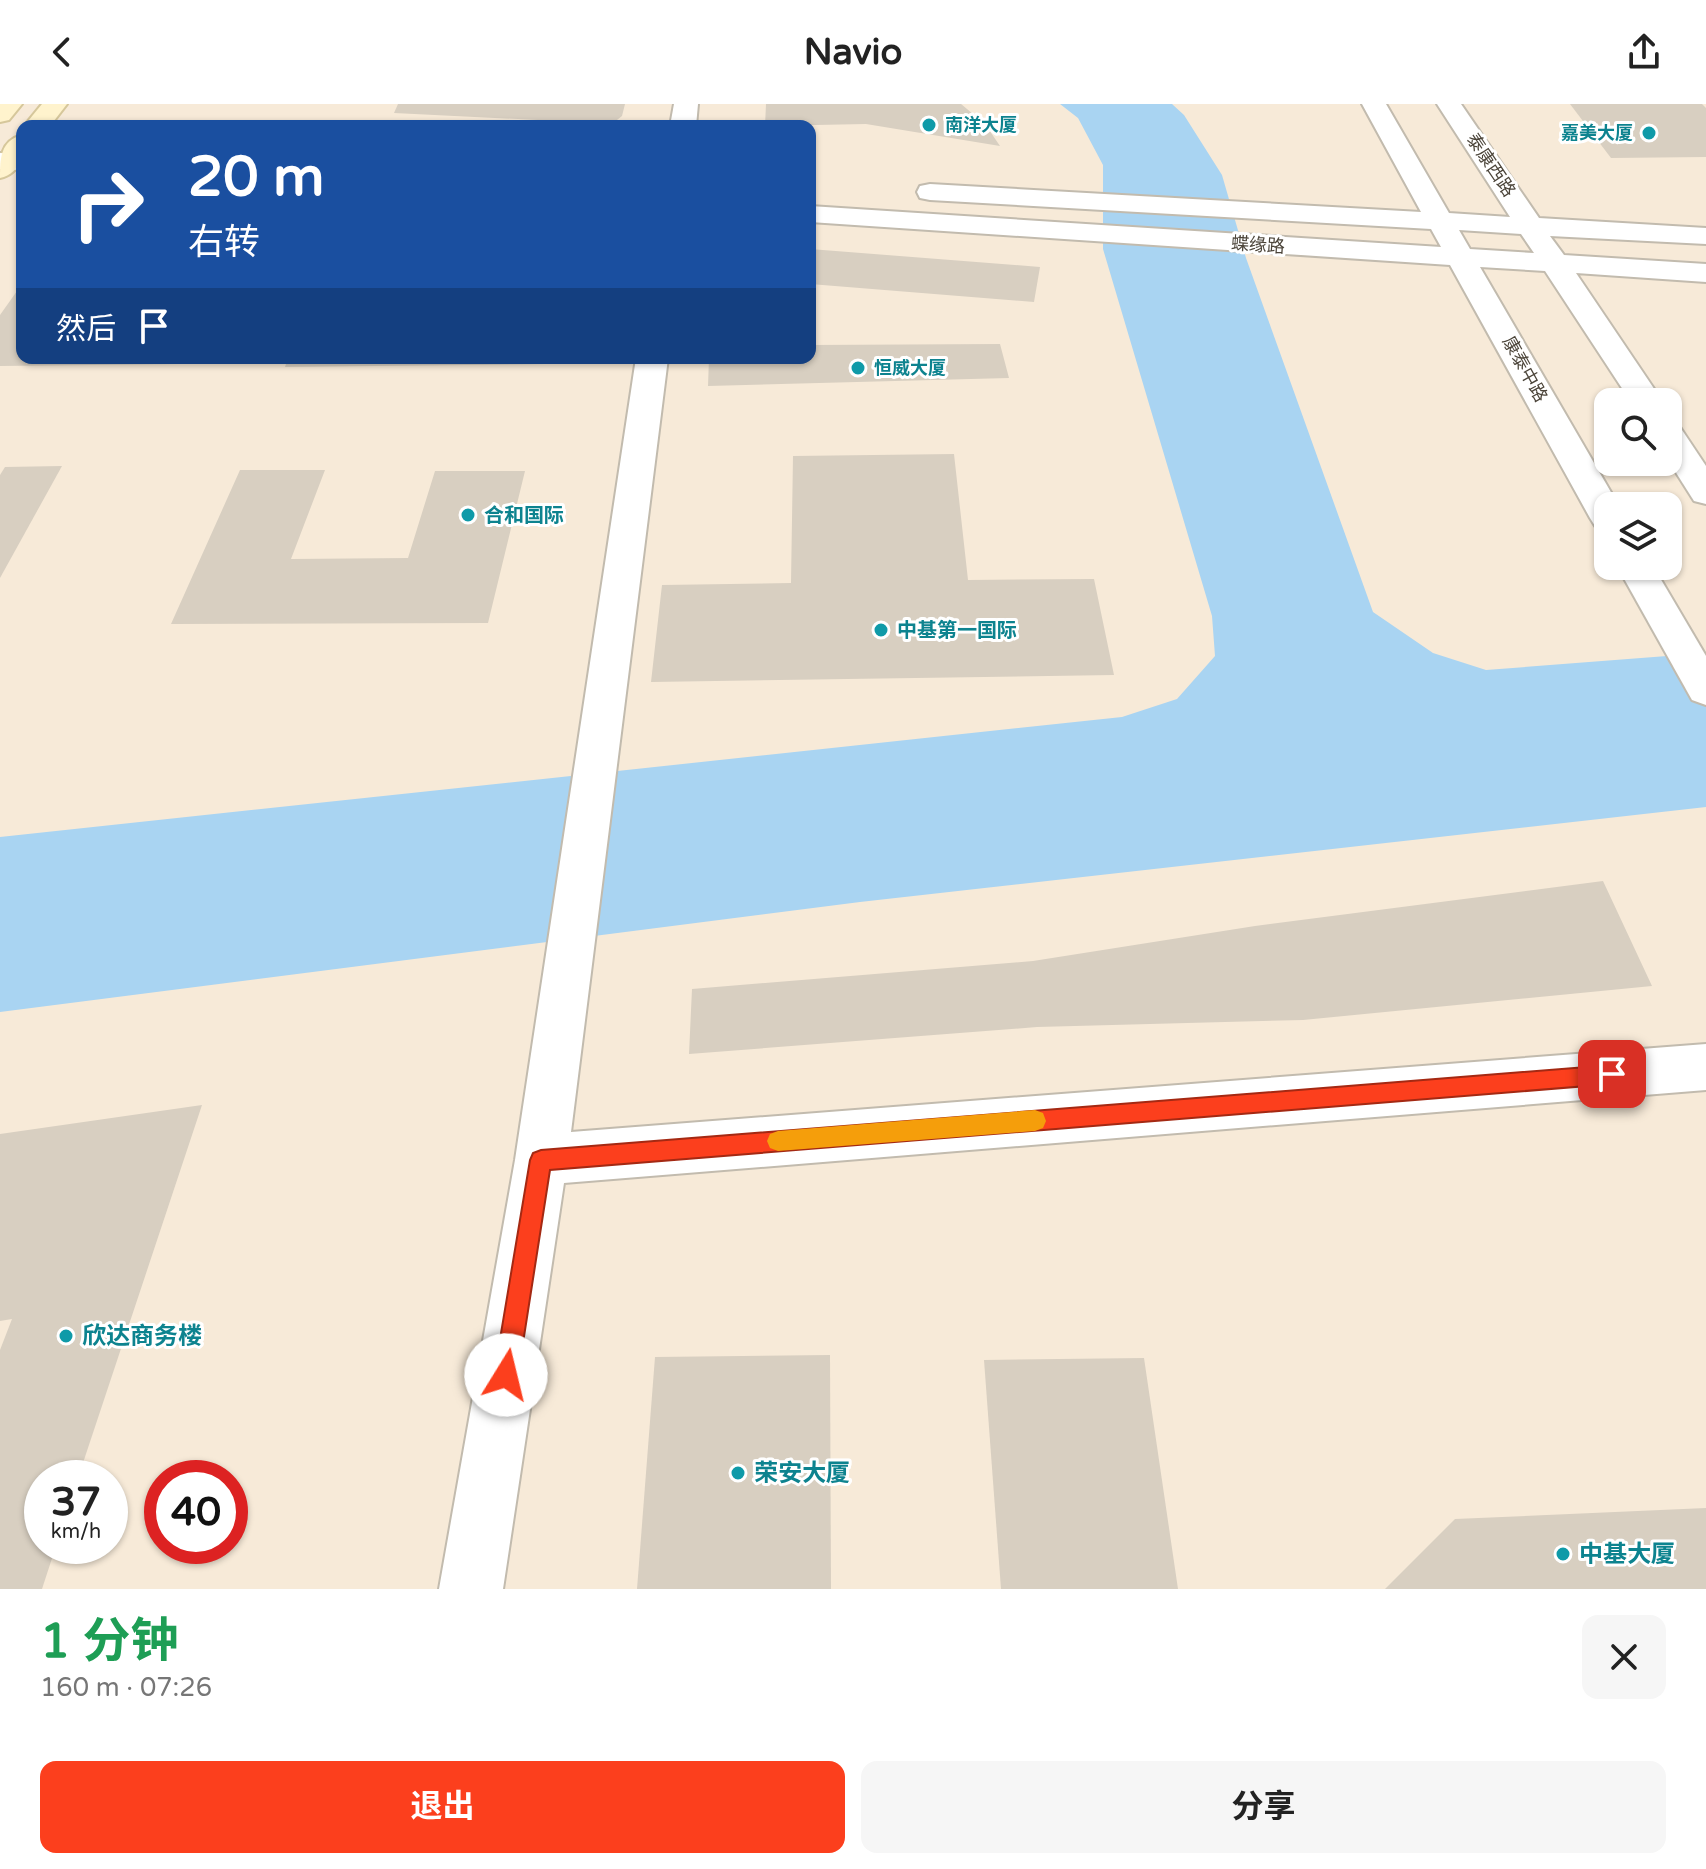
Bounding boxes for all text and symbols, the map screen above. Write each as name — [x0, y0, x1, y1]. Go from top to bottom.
icon: back — [40, 30, 84, 74]
icon: share — [1622, 30, 1666, 74]
text: Navio — [804, 31, 902, 74]
place label: 南洋大厦 — [945, 114, 1017, 136]
marker: 南洋大厦 — [920, 116, 938, 134]
place label: 嘉美大厦 — [1561, 122, 1633, 144]
marker: 嘉美大厦 — [1640, 124, 1658, 142]
street label: 泰康西路 — [1462, 129, 1520, 201]
text: 20 m — [188, 144, 324, 211]
icon: right — [56, 152, 160, 256]
text: 右转 — [188, 221, 260, 264]
street label: 蝶缘路 — [1230, 232, 1286, 258]
icon: arrive — [132, 304, 176, 348]
text: 然后 — [56, 311, 116, 348]
street label: 康泰中路 — [1498, 332, 1552, 406]
place label: 恒威大厦 — [874, 357, 946, 379]
marker: 恒威大厦 — [849, 359, 867, 377]
map controls — [1594, 388, 1682, 580]
button: search — [1594, 388, 1682, 476]
button: layers — [1594, 492, 1682, 580]
place label: 合和国际 — [484, 504, 564, 528]
marker: 合和国际 — [459, 506, 477, 524]
place label: 中基第一国际 — [897, 619, 1017, 643]
marker: 中基第一国际 — [872, 621, 890, 639]
pin — [1578, 1040, 1646, 1108]
icon: arrive — [1590, 1052, 1634, 1096]
place label: 欣达商务楼 — [82, 1322, 202, 1351]
marker: 欣达商务楼 — [57, 1327, 75, 1345]
position arrow — [464, 1333, 548, 1417]
place label: 荣安大厦 — [754, 1459, 850, 1488]
speed limit sign: 40 — [144, 1460, 248, 1564]
marker: 荣安大厦 — [729, 1464, 747, 1482]
text: 37 — [51, 1478, 101, 1526]
text: km/h — [51, 1520, 101, 1544]
place label: 中基大厦 — [1579, 1540, 1675, 1569]
marker: 中基大厦 — [1554, 1545, 1572, 1563]
text: 1 分钟 — [40, 1613, 179, 1671]
button: close — [1582, 1615, 1666, 1699]
text: 160 m · 07:26 — [40, 1672, 212, 1703]
button: 退出 — [40, 1761, 845, 1853]
button: 分享 — [861, 1761, 1666, 1853]

